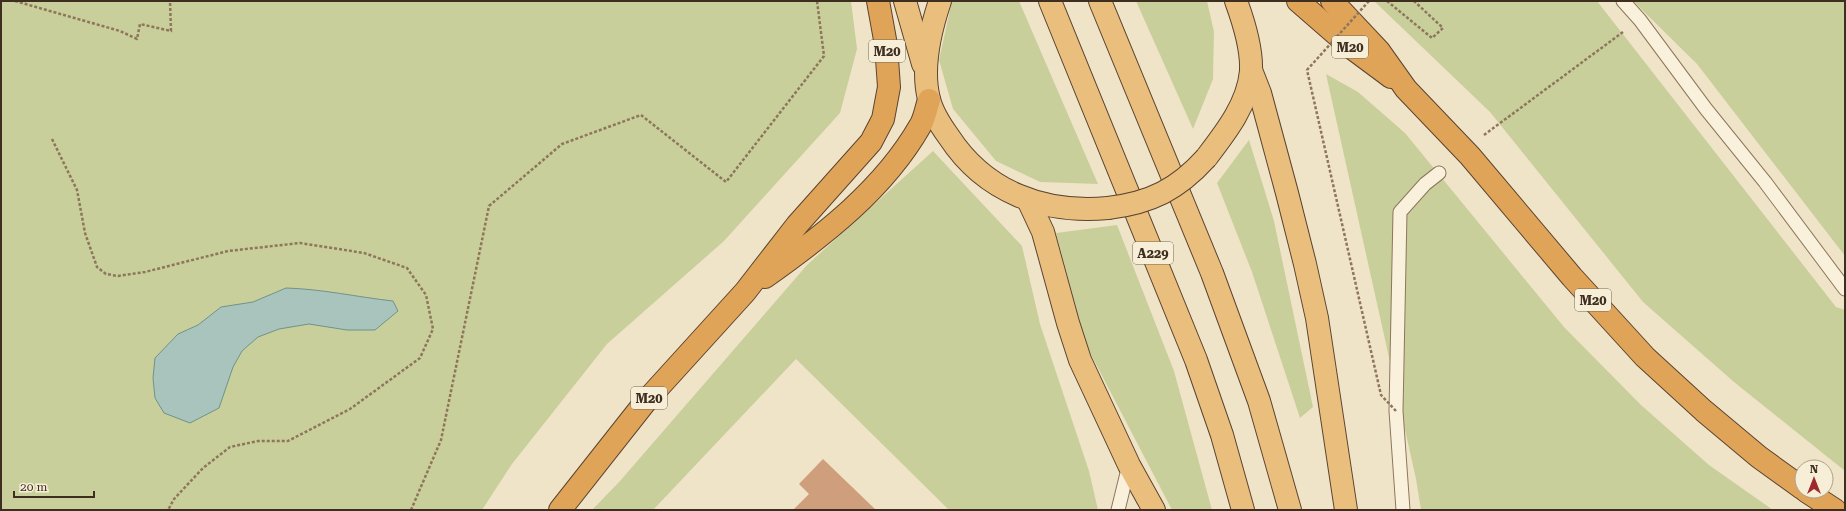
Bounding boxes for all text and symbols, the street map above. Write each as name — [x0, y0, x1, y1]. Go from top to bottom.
road number: M20 — [1332, 36, 1368, 58]
road number: M20 — [869, 40, 905, 62]
road number: A229 — [1133, 242, 1173, 264]
road number: M20 — [1575, 289, 1611, 311]
road number: M20 — [631, 387, 667, 409]
north arrow — [1794, 459, 1834, 499]
text: N — [1810, 463, 1819, 476]
scale bar — [14, 473, 94, 499]
text: 20 m — [20, 480, 47, 494]

